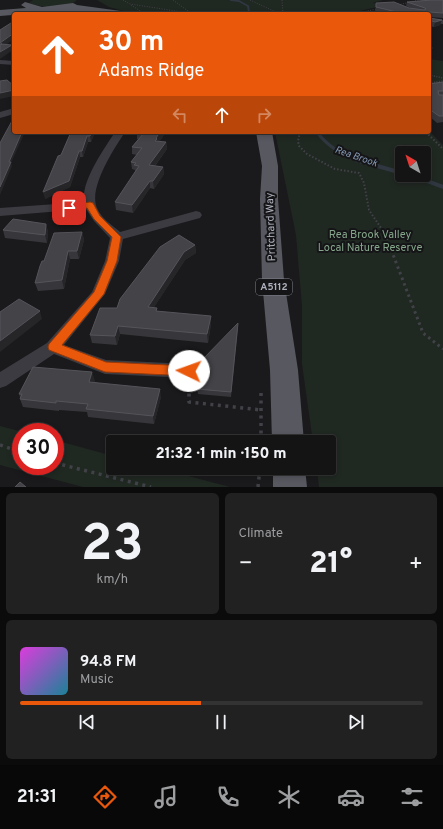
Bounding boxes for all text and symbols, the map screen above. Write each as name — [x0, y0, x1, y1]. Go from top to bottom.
text: 30 m — [98, 25, 164, 61]
icon: ahead — [32, 28, 84, 80]
text: Adams Ridge — [98, 60, 204, 83]
icon: left — [169, 104, 191, 126]
icon: ahead — [211, 104, 233, 126]
icon: right — [253, 104, 275, 126]
water label: Rea Brook — [333, 144, 380, 171]
north arrow — [395, 146, 431, 182]
map controls — [395, 146, 431, 182]
pin — [52, 191, 86, 225]
street label: Pritchard Way — [263, 192, 279, 262]
icon: arrive — [58, 197, 80, 219]
park label: Rea Brook Valley Local Nature Reserve — [318, 228, 422, 255]
road number: A5112 — [256, 279, 292, 295]
position arrow — [168, 350, 210, 392]
speed limit sign: 30 — [12, 423, 64, 475]
text: 21:32 · 1 min · 150 m — [155, 445, 287, 464]
text: 23 — [81, 513, 144, 579]
text: Climate — [239, 526, 283, 542]
text: 21° — [309, 546, 352, 583]
text: − — [239, 551, 253, 578]
text: + — [409, 551, 423, 578]
text: km/h — [96, 572, 128, 588]
text: 94.8 FM — [80, 653, 136, 672]
text: Music — [80, 672, 114, 688]
icon: previous — [76, 711, 98, 733]
icon: pause — [210, 711, 232, 733]
icon: next — [345, 711, 367, 733]
icon: directions — [91, 783, 119, 811]
icon: music — [152, 783, 180, 811]
icon: phone — [214, 783, 242, 811]
icon: climate — [275, 783, 303, 811]
icon: car — [337, 783, 365, 811]
icon: filters — [398, 783, 426, 811]
text: 21:31 — [17, 786, 57, 809]

